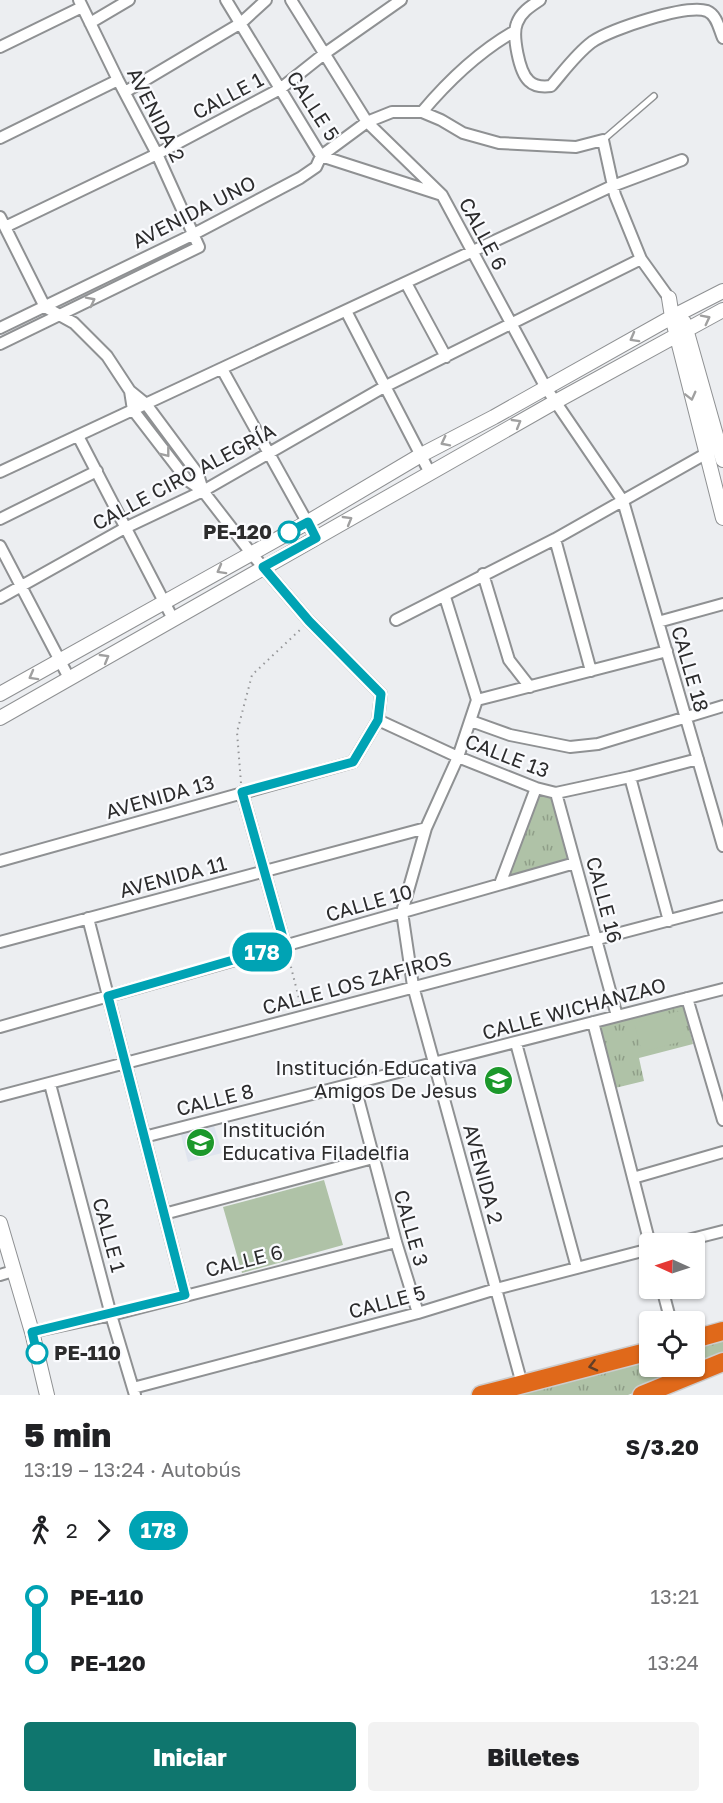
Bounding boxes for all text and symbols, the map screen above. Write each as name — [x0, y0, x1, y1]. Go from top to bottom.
street label: AVENIDA 2 — [123, 64, 191, 166]
street label: CALLE 1 — [188, 66, 267, 124]
street label: CALLE 5 — [282, 66, 345, 145]
street label: AVENIDA UNO — [128, 170, 259, 253]
street label: CALLE 6 — [455, 193, 513, 274]
one-way arrow — [84, 297, 95, 308]
one-way arrow — [700, 314, 711, 326]
one-way arrow — [630, 331, 640, 342]
one-way arrow — [684, 391, 697, 401]
street label: CALLE CIRO ALEGRÍA — [88, 418, 279, 535]
one-way arrow — [511, 419, 522, 431]
one-way arrow — [441, 435, 452, 447]
one-way arrow — [159, 446, 170, 457]
one-way arrow — [342, 516, 352, 527]
place label: PE-120 — [203, 519, 272, 543]
marker: PE-120 — [278, 521, 300, 543]
one-way arrow — [217, 563, 227, 574]
street label: CALLE 18 — [667, 623, 715, 715]
one-way arrow — [99, 654, 110, 665]
one-way arrow — [29, 669, 39, 680]
street label: CALLE 13 — [462, 728, 553, 782]
street label: AVENIDA 13 — [103, 769, 217, 823]
street label: AVENIDA 11 — [116, 850, 229, 902]
street label: CALLE 16 — [582, 854, 628, 946]
street label: CALLE 10 — [323, 878, 415, 926]
line badge: 178 — [228, 932, 296, 972]
text: 178 — [244, 939, 280, 965]
street label: CALLE LOS ZAFIROS — [260, 945, 454, 1019]
street label: CALLE WICHANZAO — [479, 972, 668, 1044]
place label: Institución Educativa Amigos De Jesus — [275, 1055, 477, 1102]
school or university icon: Institución Educativa Amigos De Jesus — [482, 1064, 514, 1096]
street label: CALLE 8 — [174, 1078, 256, 1120]
place label: Institución Educativa Filadelfia — [222, 1117, 409, 1164]
street label: AVENIDA 2 — [459, 1121, 509, 1226]
school or university icon: Institución Educativa Filadelfia — [185, 1126, 217, 1158]
street label: CALLE 3 — [390, 1187, 434, 1269]
street label: CALLE 1 — [88, 1195, 132, 1275]
north arrow — [639, 1233, 705, 1299]
map controls — [639, 1233, 705, 1377]
street label: CALLE 6 — [203, 1239, 285, 1281]
street label: CALLE 5 — [346, 1279, 428, 1323]
button: locate — [639, 1311, 705, 1377]
place label: PE-110 — [54, 1340, 121, 1364]
marker: PE-110 — [26, 1342, 48, 1364]
one-way arrow — [588, 1358, 598, 1371]
text: 5 min — [24, 1415, 111, 1454]
text: S/3.20 — [626, 1433, 699, 1460]
text: 13:19 – 13:24 · Autobús — [24, 1457, 241, 1481]
icon: walk — [24, 1514, 57, 1547]
icon: forward — [87, 1514, 120, 1547]
text: 178 — [141, 1517, 176, 1543]
text: 2 — [66, 1518, 78, 1542]
text: PE-110 — [70, 1583, 144, 1610]
text: 13:21 — [650, 1584, 699, 1608]
text: PE-120 — [70, 1649, 146, 1676]
text: 13:24 — [648, 1650, 699, 1674]
button: Iniciar — [24, 1722, 356, 1791]
button: Billetes — [368, 1722, 699, 1791]

